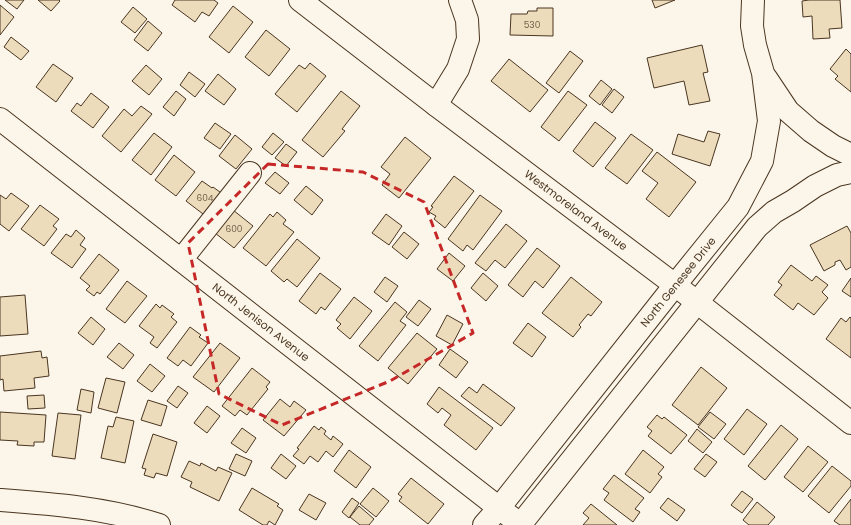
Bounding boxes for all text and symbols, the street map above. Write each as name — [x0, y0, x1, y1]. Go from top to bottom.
house number: 530 — [524, 19, 541, 31]
street label: Westmoreland Avenue — [521, 166, 631, 254]
house number: 604 — [196, 192, 214, 204]
house number: 600 — [225, 223, 243, 235]
street label: North Genesee Drive — [637, 233, 720, 331]
street label: North Jenison Avenue — [209, 279, 313, 365]

